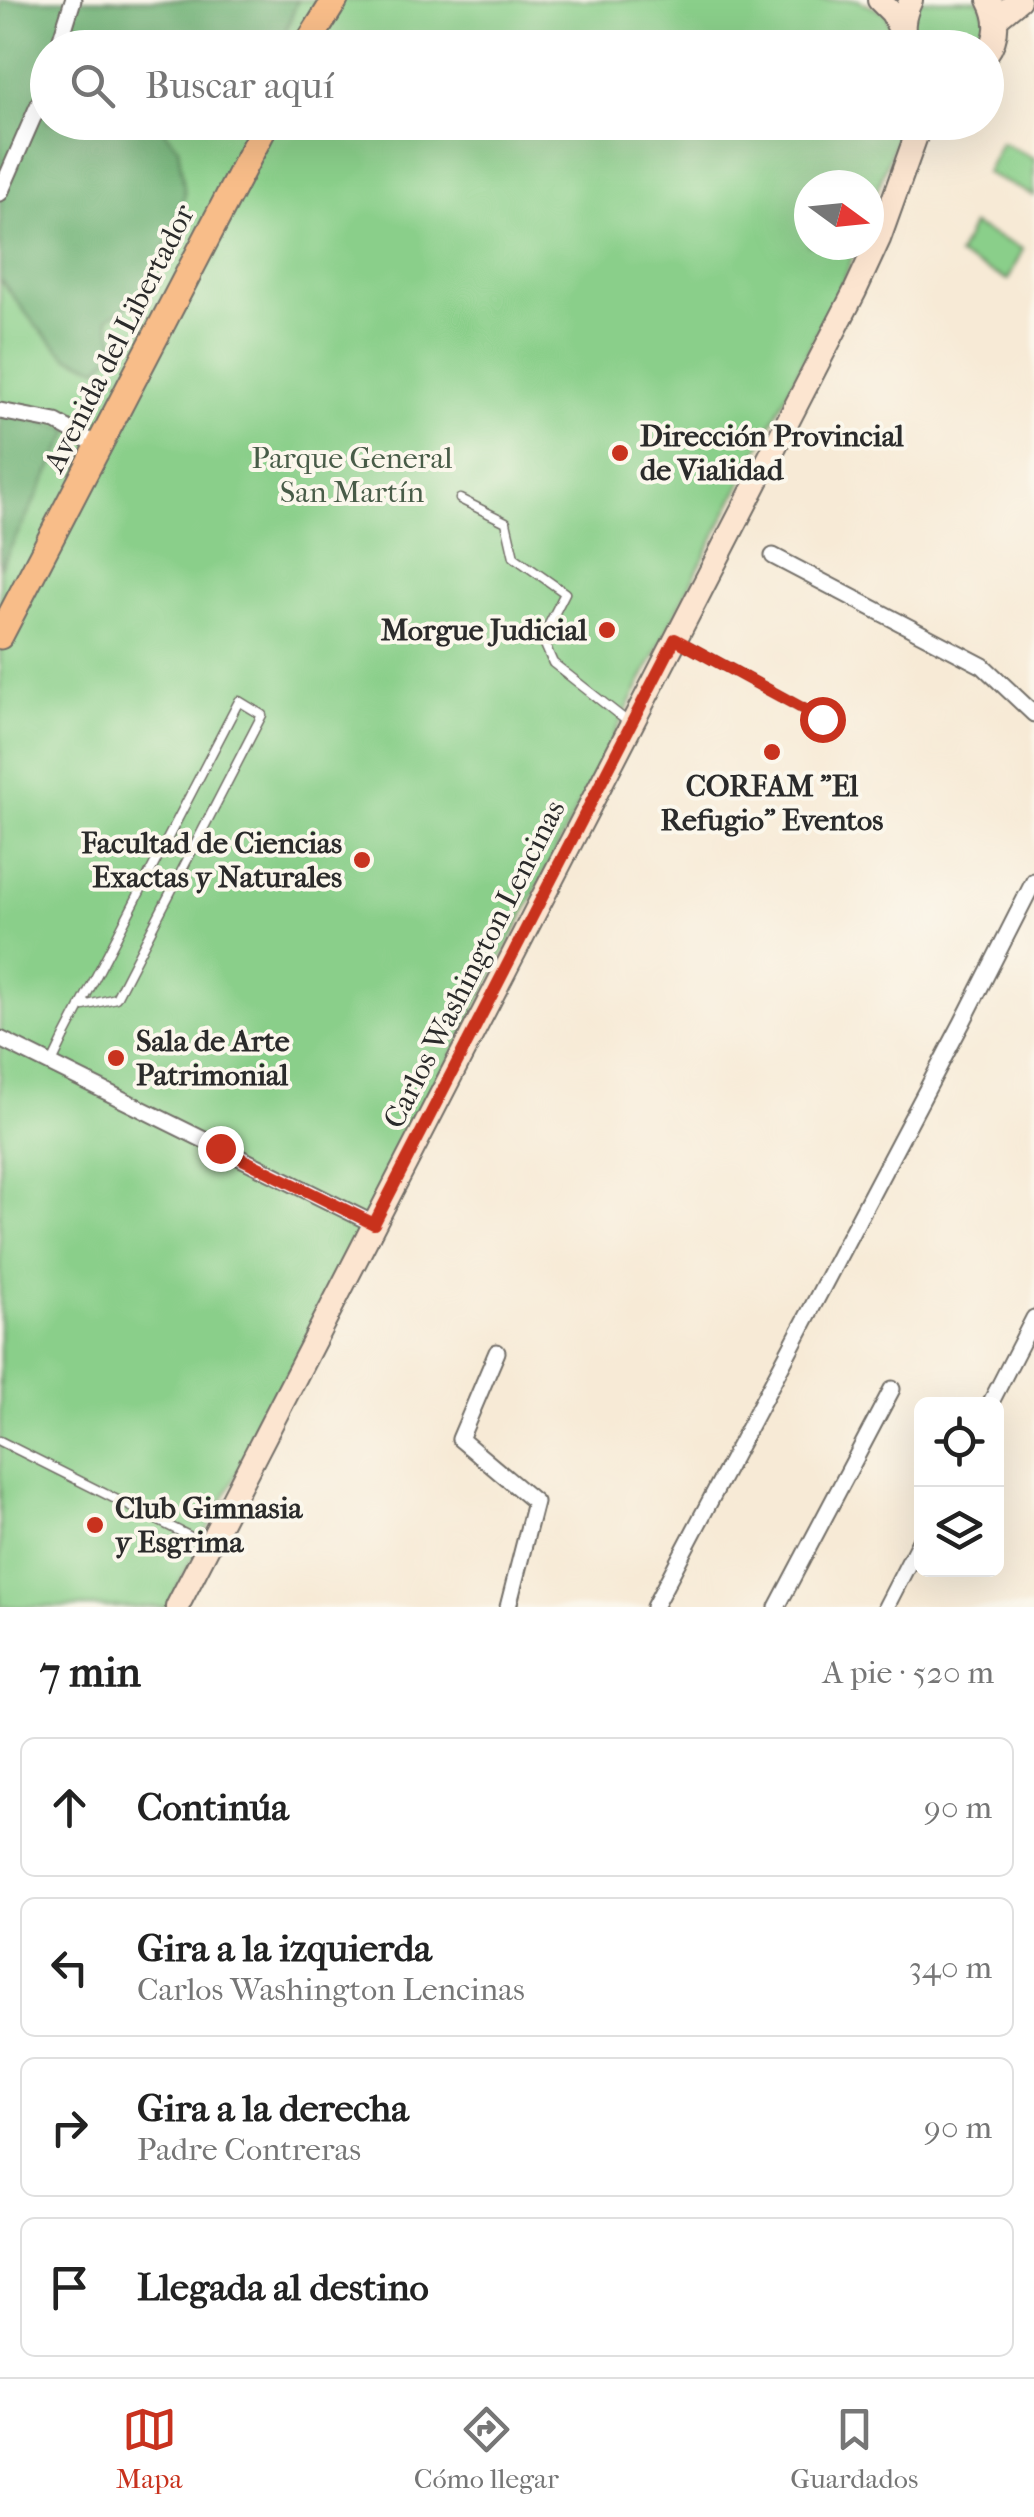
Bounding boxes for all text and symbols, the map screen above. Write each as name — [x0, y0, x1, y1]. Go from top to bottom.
search box — [30, 30, 1004, 140]
icon: search — [65, 58, 120, 113]
text: Buscar aquí — [145, 63, 334, 108]
north arrow — [794, 170, 884, 260]
street label: Avenida del Libertador — [36, 198, 202, 479]
place label: Dirección Provincial de Vialidad — [640, 419, 905, 488]
park label: Parque General San Martín — [251, 441, 453, 510]
marker: Dirección Provincial de Vialidad — [609, 442, 631, 464]
place label: Morgue Judicial — [381, 613, 588, 648]
marker: Morgue Judicial — [596, 619, 618, 641]
route start — [800, 697, 846, 743]
marker: CORFAM "El Refugio" Eventos — [761, 741, 783, 763]
place label: CORFAM "El Refugio" Eventos — [661, 769, 883, 838]
street label: Carlos Washington Lencinas — [376, 794, 573, 1134]
place label: Facultad de Ciencias Exactas y Naturales — [81, 826, 342, 895]
marker: Facultad de Ciencias Exactas y Naturales — [351, 849, 373, 871]
place label: Sala de Arte Patrimonial — [136, 1024, 290, 1093]
marker: Sala de Arte Patrimonial — [105, 1047, 127, 1069]
route end — [198, 1126, 244, 1172]
map controls — [914, 1397, 1004, 1577]
button: locate — [914, 1397, 1004, 1487]
button: layers — [914, 1487, 1004, 1577]
place label: Club Gimnasia y Esgrima — [115, 1491, 304, 1560]
marker: Club Gimnasia y Esgrima — [84, 1514, 106, 1536]
text: 7 min — [40, 1648, 141, 1697]
text: A pie · 520 m — [823, 1654, 994, 1691]
icon: ahead — [42, 1780, 97, 1835]
text: Continúa — [137, 1785, 289, 1830]
text: 90 m — [924, 1789, 992, 1826]
text: Gira a la izquierda — [137, 1926, 432, 1971]
icon: left — [42, 1940, 97, 1995]
text: 340 m — [909, 1949, 992, 1986]
text: Carlos Washington Lencinas — [137, 1971, 525, 2008]
text: Gira a la derecha — [137, 2086, 409, 2131]
icon: right — [42, 2100, 97, 2155]
text: 90 m — [924, 2109, 992, 2146]
text: Padre Contreras — [137, 2131, 361, 2168]
icon: arrive — [42, 2260, 97, 2315]
text: Llegada al destino — [137, 2265, 429, 2310]
tab: Mapa — [116, 2402, 182, 2495]
tab: Cómo llegar — [414, 2402, 559, 2495]
tab: Guardados — [790, 2402, 918, 2495]

